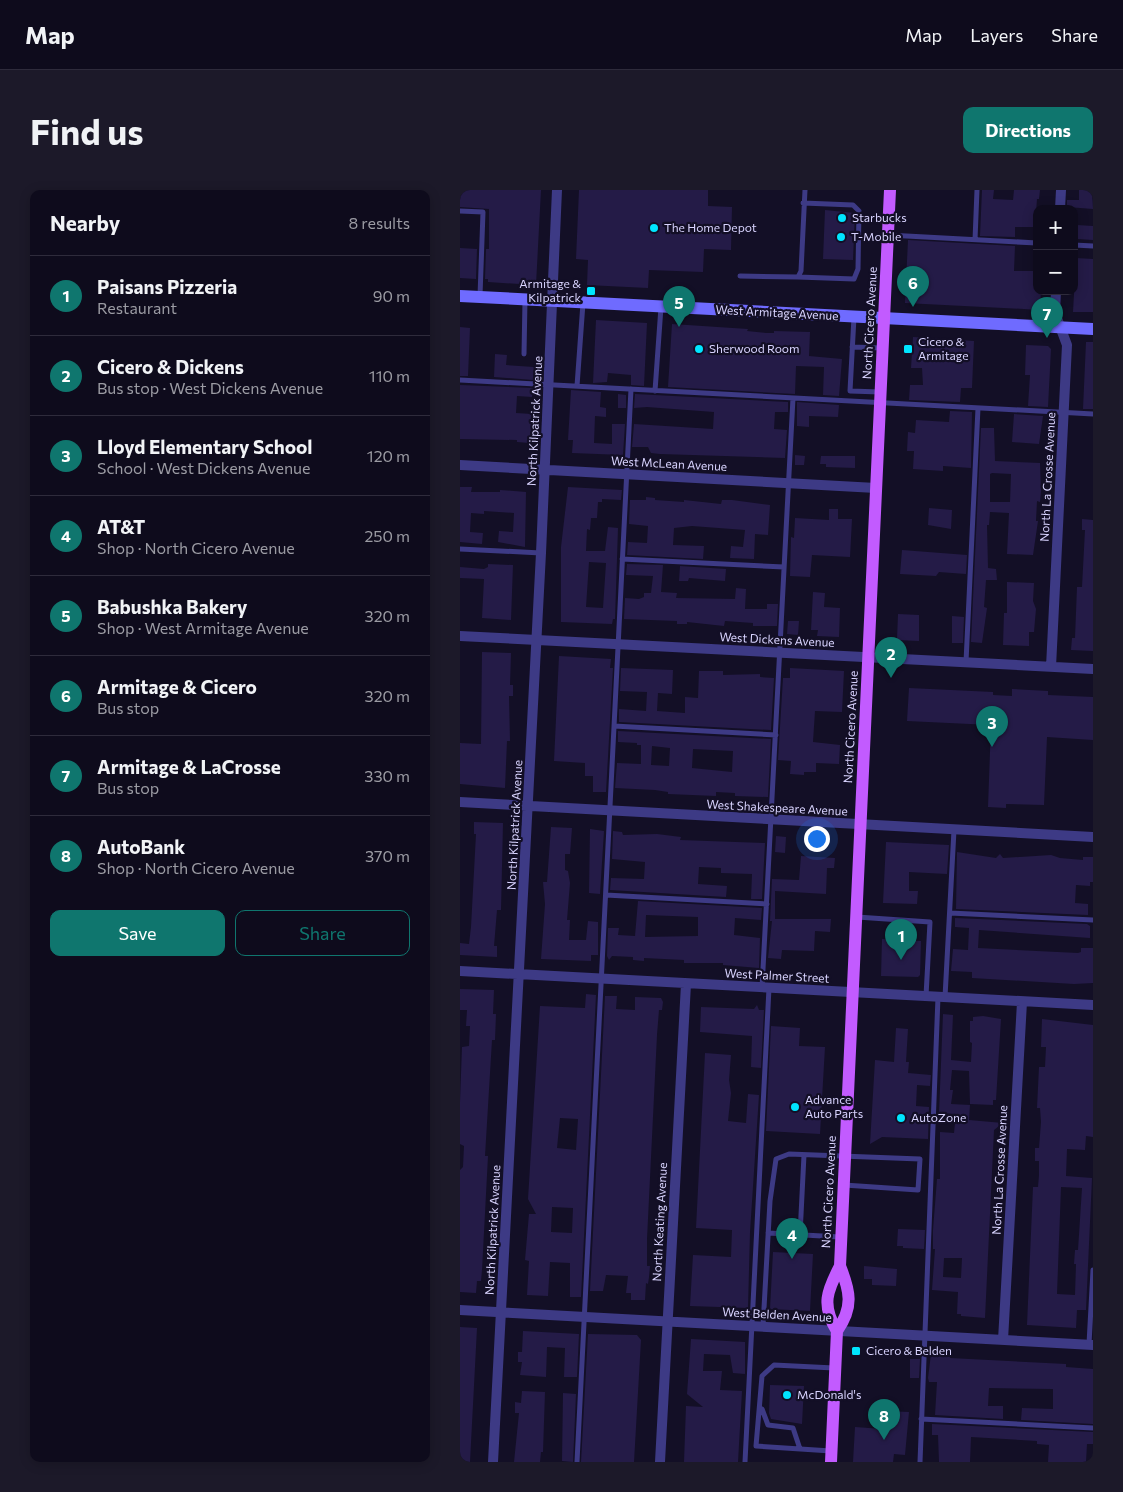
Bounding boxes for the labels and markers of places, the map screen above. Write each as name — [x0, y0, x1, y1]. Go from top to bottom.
place label: Starbucks — [852, 210, 907, 224]
marker: Starbucks — [836, 212, 848, 224]
place label: The Home Depot — [664, 220, 757, 234]
marker: The Home Depot — [648, 222, 660, 234]
place label: T-Mobile — [851, 229, 901, 243]
marker: T-Mobile — [835, 231, 847, 243]
pin: 6 — [897, 266, 929, 307]
place label: Armitage & Kilpatrick — [519, 276, 581, 304]
marker: Armitage & Kilpatrick — [585, 285, 597, 297]
pin: 5 — [663, 286, 695, 327]
pin: 7 — [1031, 297, 1063, 338]
place label: Cicero & Armitage — [918, 334, 969, 362]
place label: Sherwood Room — [709, 341, 799, 355]
marker: Sherwood Room — [693, 343, 705, 355]
marker: Cicero & Armitage — [902, 343, 914, 355]
pin: 2 — [875, 637, 907, 678]
pin: 3 — [976, 706, 1008, 747]
pin: 1 — [885, 919, 917, 960]
place label: Advance Auto Parts — [805, 1092, 863, 1120]
marker: Advance Auto Parts — [789, 1101, 801, 1113]
place label: AutoZone — [911, 1110, 966, 1124]
marker: AutoZone — [895, 1112, 907, 1124]
pin: 4 — [776, 1218, 808, 1259]
place label: Cicero & Belden — [866, 1343, 952, 1357]
marker: Cicero & Belden — [850, 1345, 862, 1357]
place label: McDonald's — [797, 1387, 861, 1401]
marker: McDonald's — [781, 1389, 793, 1401]
pin: 8 — [868, 1399, 900, 1440]

